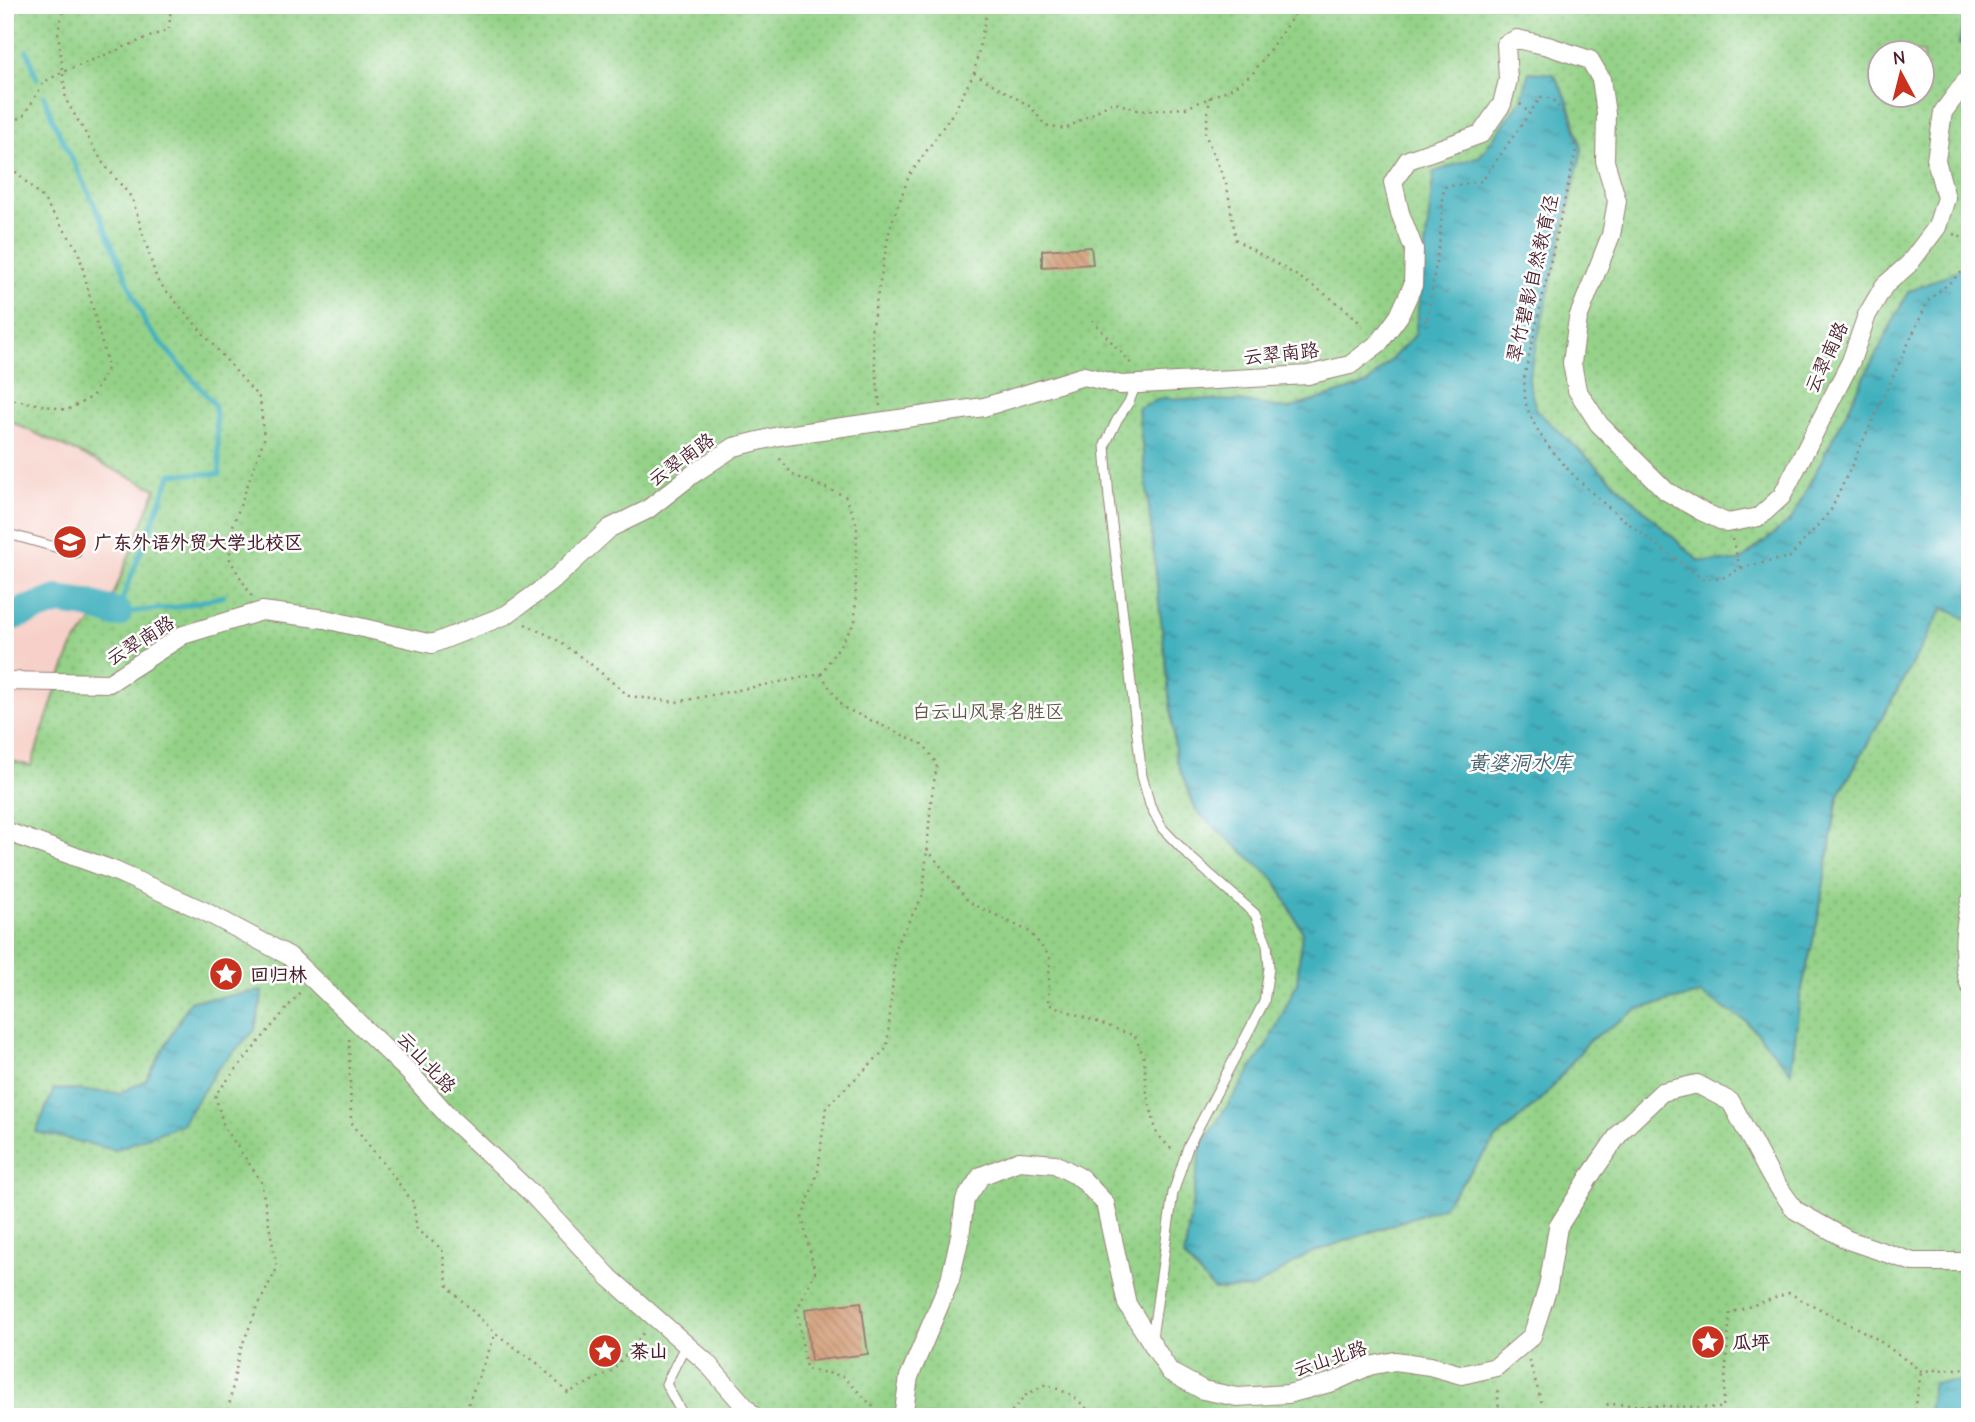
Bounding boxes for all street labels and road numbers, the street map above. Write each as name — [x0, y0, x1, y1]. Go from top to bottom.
street label: 翠竹碧影自然教育径 — [1503, 192, 1563, 364]
street label: 云翠南路 — [1801, 318, 1853, 397]
street label: 云翠南路 — [1242, 339, 1320, 369]
street label: 云翠南路 — [644, 429, 719, 491]
street label: 云翠南路 — [102, 611, 179, 670]
street label: 云山北路 — [392, 1027, 460, 1098]
street label: 云山北路 — [1291, 1337, 1370, 1381]

